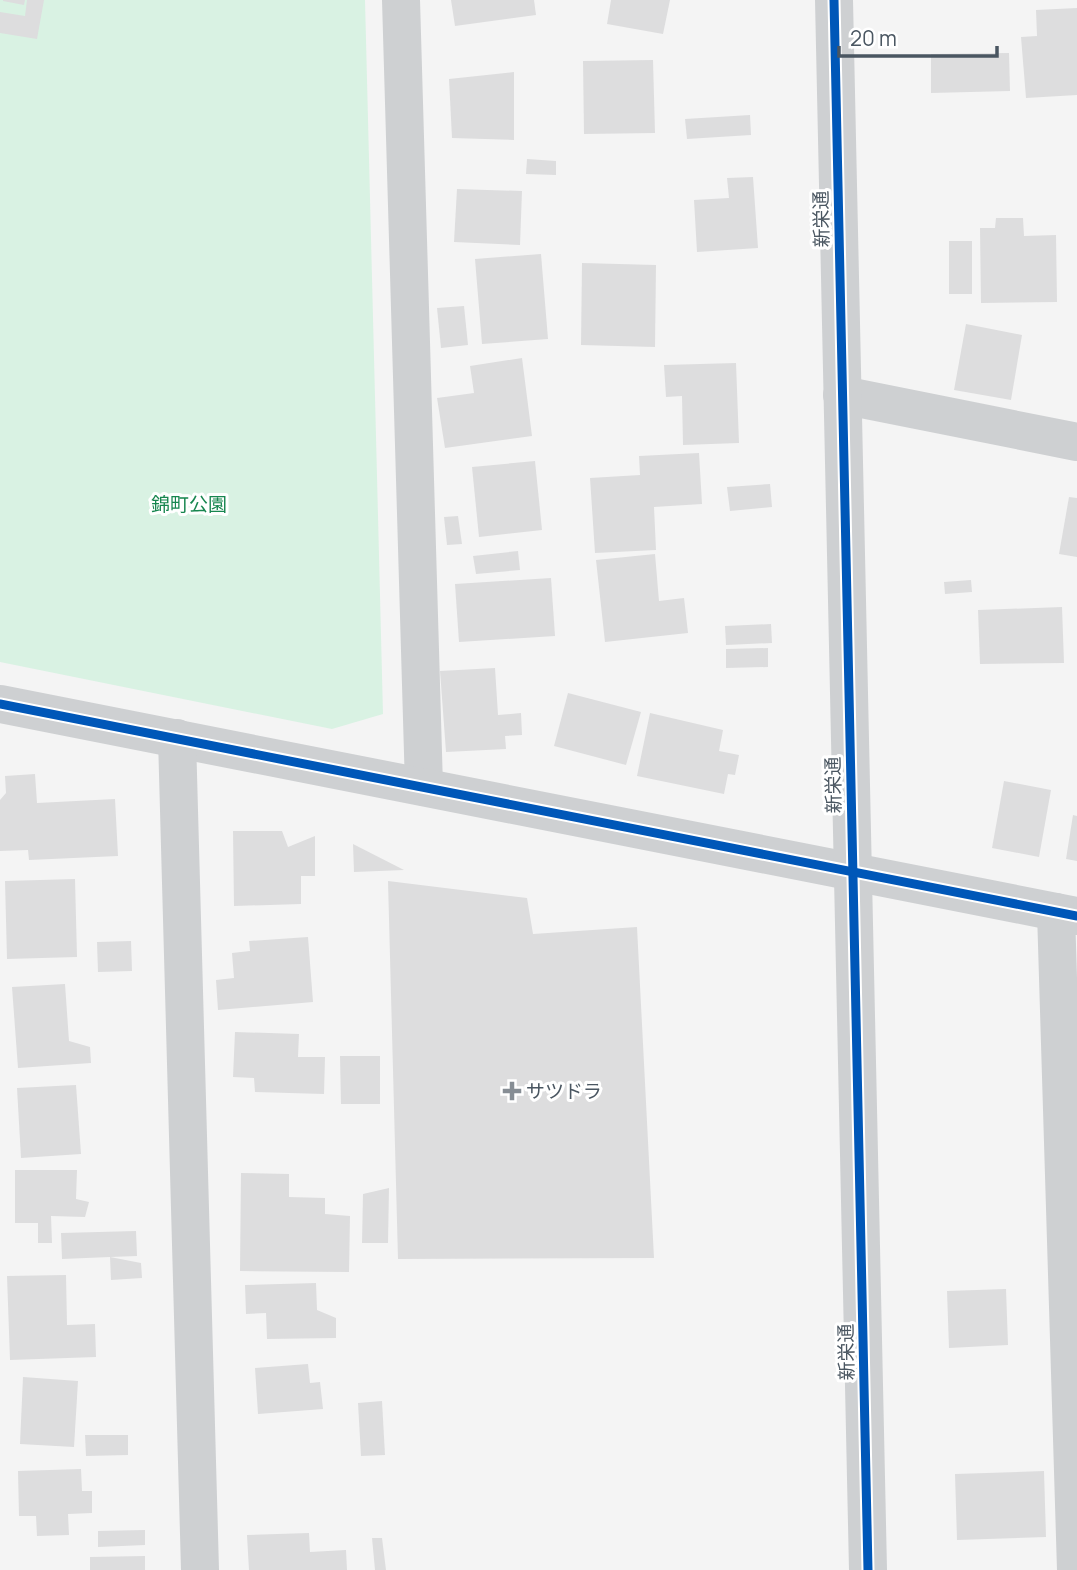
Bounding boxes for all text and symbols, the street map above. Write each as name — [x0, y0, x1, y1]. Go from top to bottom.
scale bar — [839, 14, 996, 58]
text: 20 m — [850, 24, 897, 52]
street label: 新栄通 — [808, 190, 834, 248]
park label: 錦町公園 — [151, 491, 227, 517]
street label: 新栄通 — [820, 756, 846, 814]
place label: サツドラ — [526, 1078, 602, 1104]
marker: サツドラ — [504, 1083, 520, 1099]
street label: 新栄通 — [833, 1323, 859, 1381]

